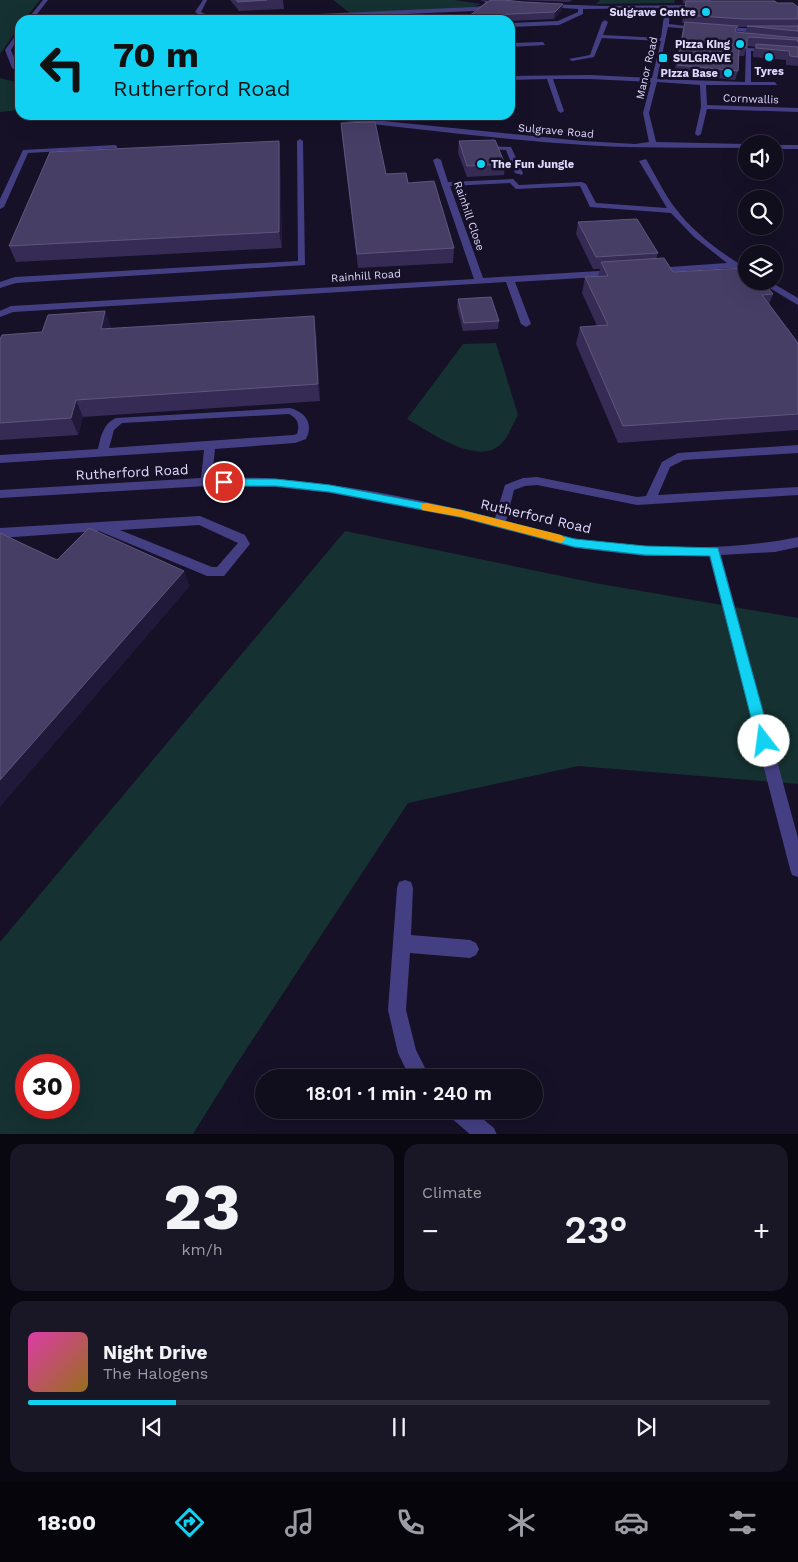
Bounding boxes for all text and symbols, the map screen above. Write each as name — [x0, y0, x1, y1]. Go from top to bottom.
place label: Sulgrave Centre — [609, 6, 696, 19]
marker: Sulgrave Centre — [700, 6, 712, 18]
text: 70 m — [113, 34, 199, 76]
icon: left — [30, 35, 95, 100]
street label: Manor Road — [633, 35, 661, 101]
place label: Pizza King — [675, 38, 731, 51]
marker: Pizza King — [734, 38, 746, 50]
marker: Tyres — [763, 51, 775, 63]
marker: SULGRAVE — [657, 52, 669, 64]
place label: SULGRAVE — [673, 52, 731, 65]
place label: Tyres — [754, 65, 784, 78]
place label: Pizza Base — [661, 67, 718, 80]
marker: Pizza Base — [722, 67, 734, 79]
text: Rutherford Road — [113, 76, 291, 101]
street label: Cornwallis — [723, 92, 779, 106]
street label: Sulgrave Road — [518, 121, 594, 141]
map controls — [738, 135, 783, 290]
button: sound — [738, 135, 783, 180]
marker: The Fun Jungle — [475, 158, 487, 170]
place label: The Fun Jungle — [491, 158, 574, 171]
street label: Rainhill Close — [451, 179, 487, 253]
button: search — [738, 190, 783, 235]
button: layers — [738, 245, 783, 290]
street label: Rainhill Road — [331, 267, 401, 285]
street label: Rutherford Road — [75, 461, 189, 483]
pin — [203, 461, 245, 503]
icon: arrive — [210, 468, 238, 496]
street label: Rutherford Road — [479, 495, 593, 537]
position arrow — [737, 714, 789, 766]
speed limit sign: 30 — [15, 1054, 80, 1119]
text: 18:01 · 1 min · 240 m — [306, 1082, 492, 1105]
text: 23 — [163, 1169, 241, 1245]
text: Climate — [422, 1183, 482, 1202]
text: 23° — [564, 1208, 628, 1252]
text: − — [422, 1214, 439, 1247]
text: + — [753, 1214, 770, 1247]
text: km/h — [181, 1240, 223, 1259]
text: Night Drive — [103, 1341, 208, 1364]
text: The Halogens — [103, 1364, 208, 1383]
icon: previous — [138, 1413, 166, 1441]
icon: pause — [385, 1413, 413, 1441]
icon: next — [632, 1413, 660, 1441]
icon: directions — [172, 1505, 207, 1540]
icon: music — [282, 1505, 317, 1540]
icon: phone — [393, 1505, 428, 1540]
icon: climate — [504, 1505, 539, 1540]
icon: car — [614, 1505, 649, 1540]
icon: filters — [725, 1505, 760, 1540]
text: 18:00 — [38, 1510, 96, 1535]

